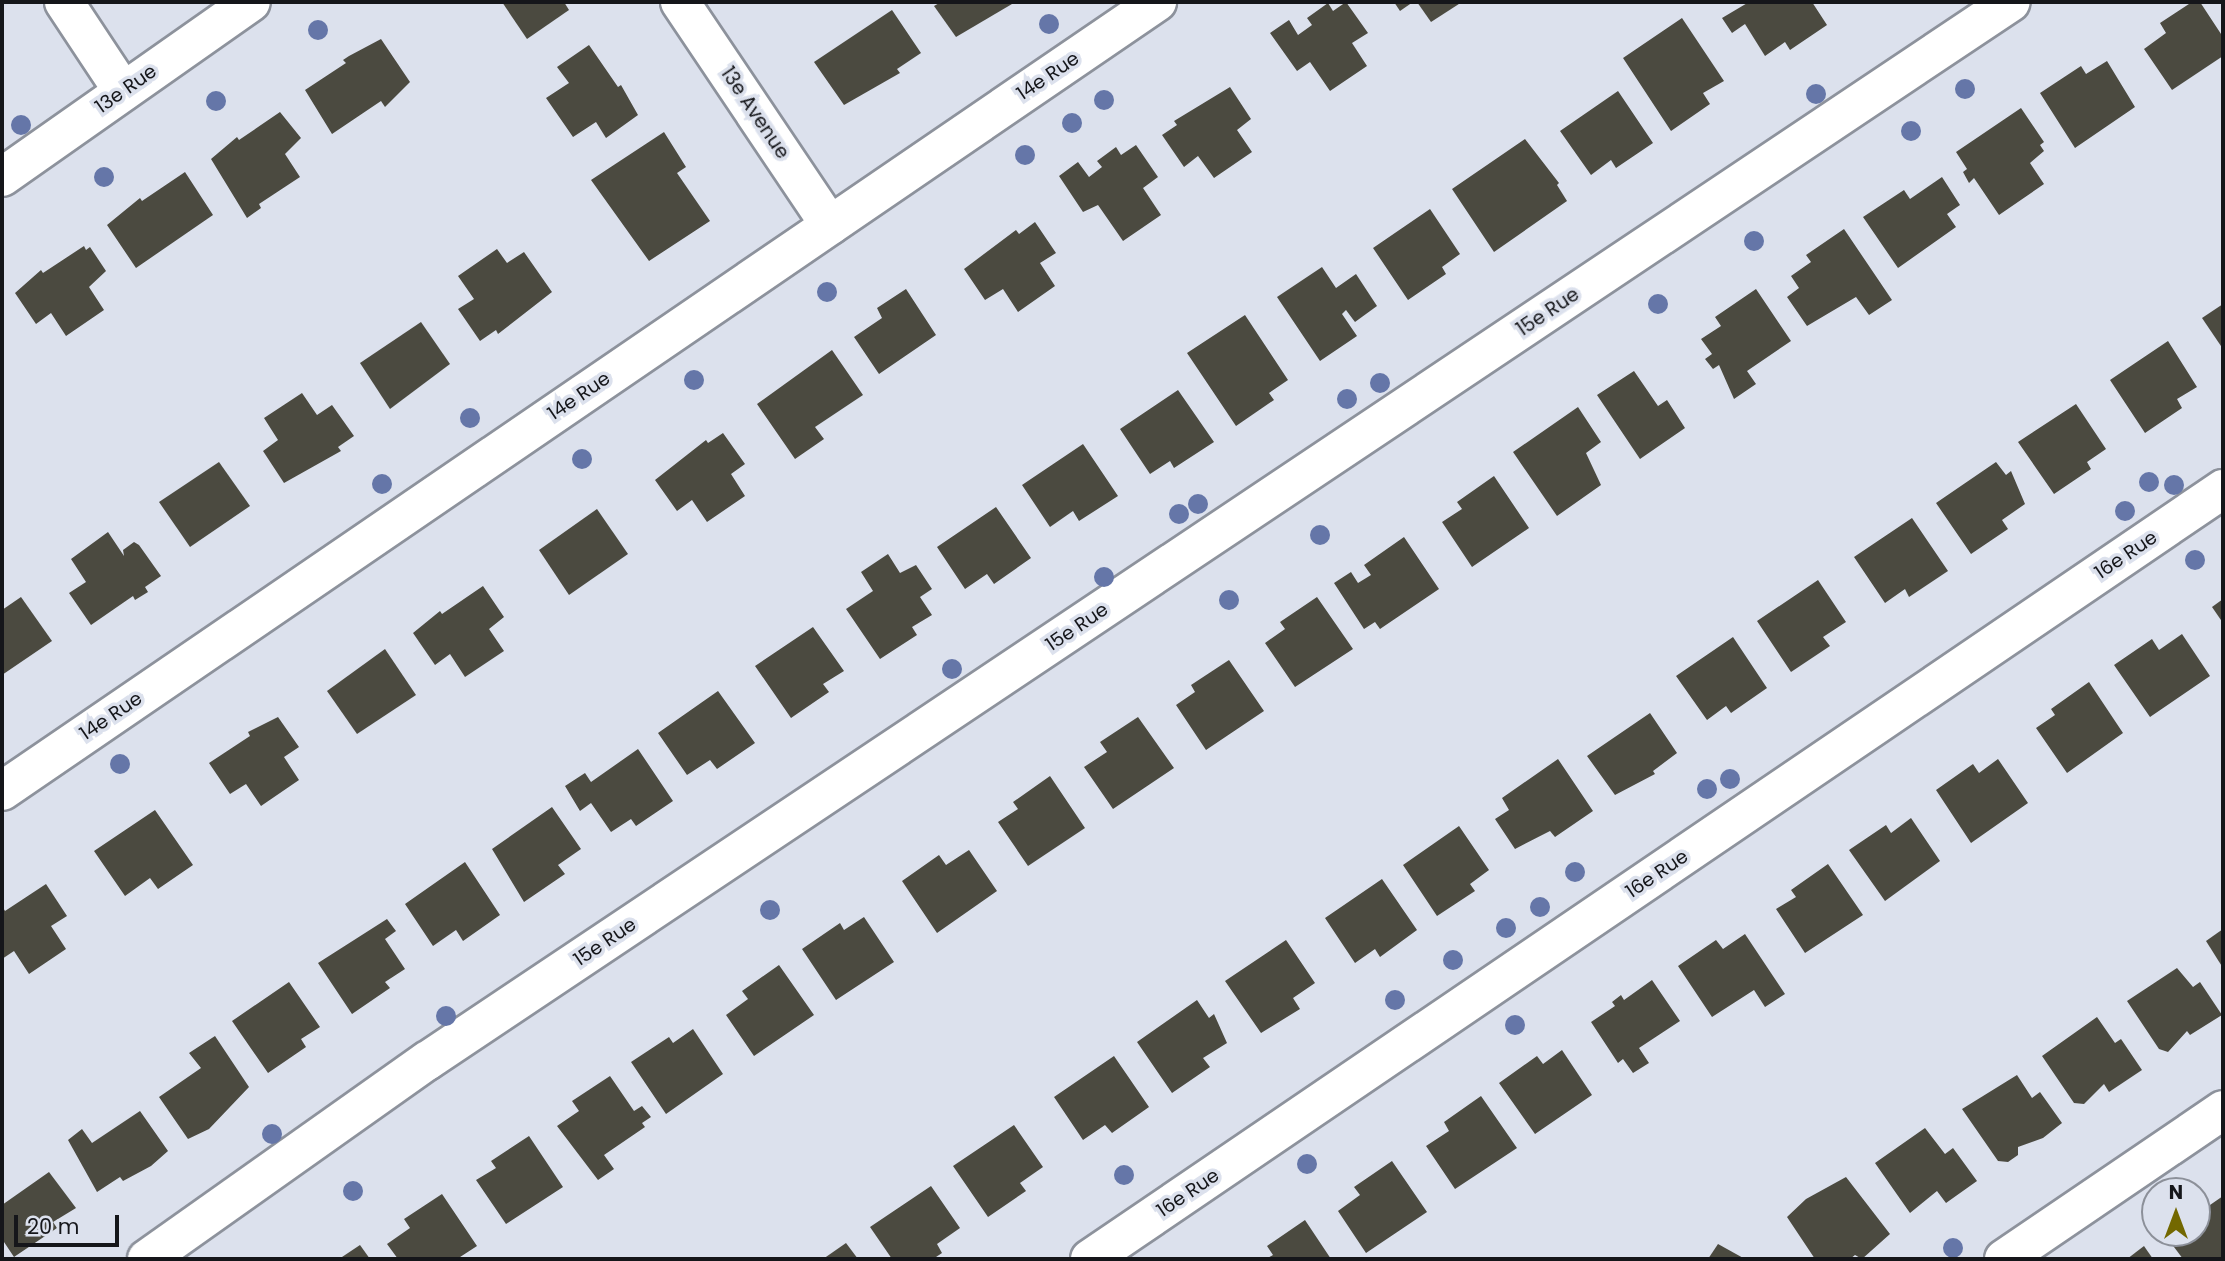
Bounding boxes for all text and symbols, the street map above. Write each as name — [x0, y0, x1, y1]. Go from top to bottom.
street label: 14e Rue — [1012, 47, 1084, 105]
street label: 13e Rue — [91, 60, 161, 118]
street label: 13e Avenue — [716, 63, 794, 163]
street label: 15e Rue — [1512, 283, 1584, 341]
street label: 14e Rue — [543, 367, 615, 425]
street label: 16e Rue — [2090, 526, 2162, 584]
street label: 15e Rue — [1041, 598, 1113, 656]
street label: 14e Rue — [75, 687, 147, 745]
street label: 16e Rue — [1621, 845, 1693, 903]
street label: 15e Rue — [569, 913, 641, 971]
street label: 16e Rue — [1152, 1164, 1224, 1222]
north arrow — [2141, 1177, 2211, 1247]
text: N — [2169, 1179, 2183, 1206]
scale bar — [18, 1202, 122, 1246]
text: 20 m — [27, 1212, 80, 1241]

